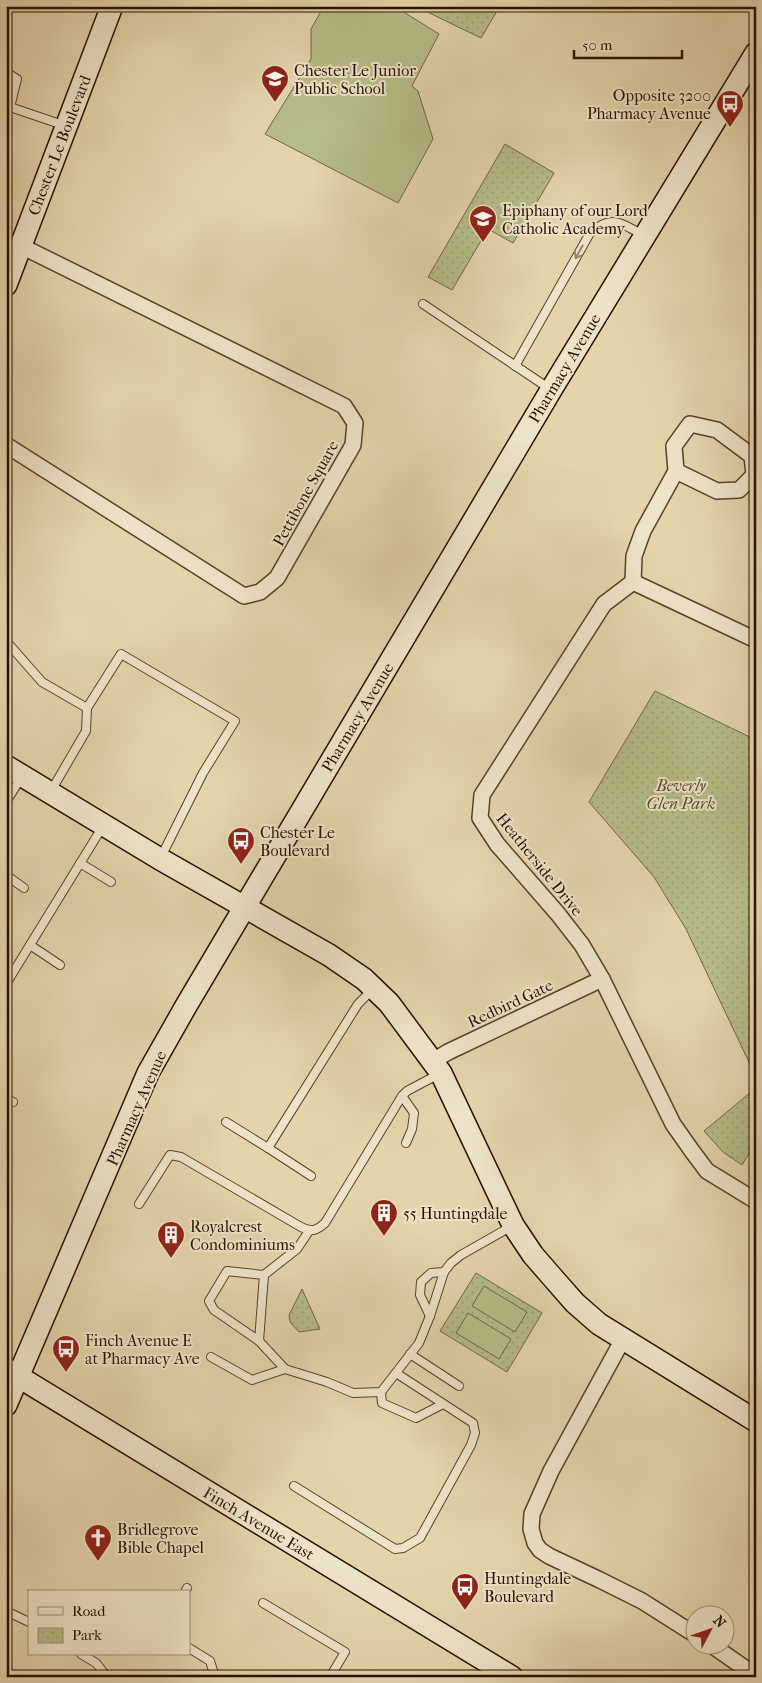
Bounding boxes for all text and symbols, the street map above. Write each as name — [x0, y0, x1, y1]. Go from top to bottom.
scale bar — [574, 28, 682, 60]
text: 50 m — [582, 36, 613, 54]
place label: Chester Le Junior Public School — [294, 61, 416, 98]
school or university icon: Chester Le Junior Public School — [260, 64, 290, 103]
street label: Chester Le Boulevard — [24, 72, 95, 218]
place label: Opposite 3200 Pharmacy Avenue — [587, 86, 711, 123]
bus stop icon: Opposite 3200 Pharmacy Avenue — [715, 89, 745, 128]
place label: Epiphany of our Lord Catholic Academy — [502, 201, 648, 238]
school or university icon: Epiphany of our Lord Catholic Academy — [468, 204, 498, 243]
one-way arrow — [574, 244, 584, 259]
street label: Pharmacy Avenue — [524, 310, 605, 426]
street label: Pettibone Square — [269, 437, 342, 549]
street label: Pharmacy Avenue — [317, 659, 398, 775]
park label: Beverly Glen Park — [647, 776, 715, 813]
street label: Heatherside Drive — [492, 809, 587, 920]
place label: Chester Le Boulevard — [260, 823, 335, 860]
bus stop icon: Chester Le Boulevard — [226, 826, 256, 865]
street label: Redbird Gate — [464, 975, 556, 1032]
street label: Pharmacy Avenue — [103, 1048, 170, 1169]
building icon: 55 Huntingdale — [369, 1198, 399, 1237]
place label: 55 Huntingdale — [403, 1204, 507, 1223]
place label: Royalcrest Condominiums — [190, 1217, 295, 1254]
building icon: Royalcrest Condominiums — [156, 1220, 186, 1259]
place label: Finch Avenue E at Pharmacy Ave — [85, 1331, 200, 1368]
bus stop icon: Finch Avenue E at Pharmacy Ave — [51, 1334, 81, 1373]
street label: Finch Avenue East — [200, 1483, 318, 1564]
place label: Bridlegrove Bible Chapel — [117, 1520, 205, 1557]
church icon: Bridlegrove Bible Chapel — [83, 1523, 113, 1562]
place label: Huntingdale Boulevard — [484, 1569, 571, 1606]
bus stop icon: Huntingdale Boulevard — [450, 1572, 480, 1611]
legend — [28, 1590, 190, 1656]
text: Road — [72, 1602, 106, 1620]
north arrow — [684, 1606, 734, 1656]
text: N — [710, 1612, 730, 1632]
text: Park — [72, 1626, 102, 1644]

